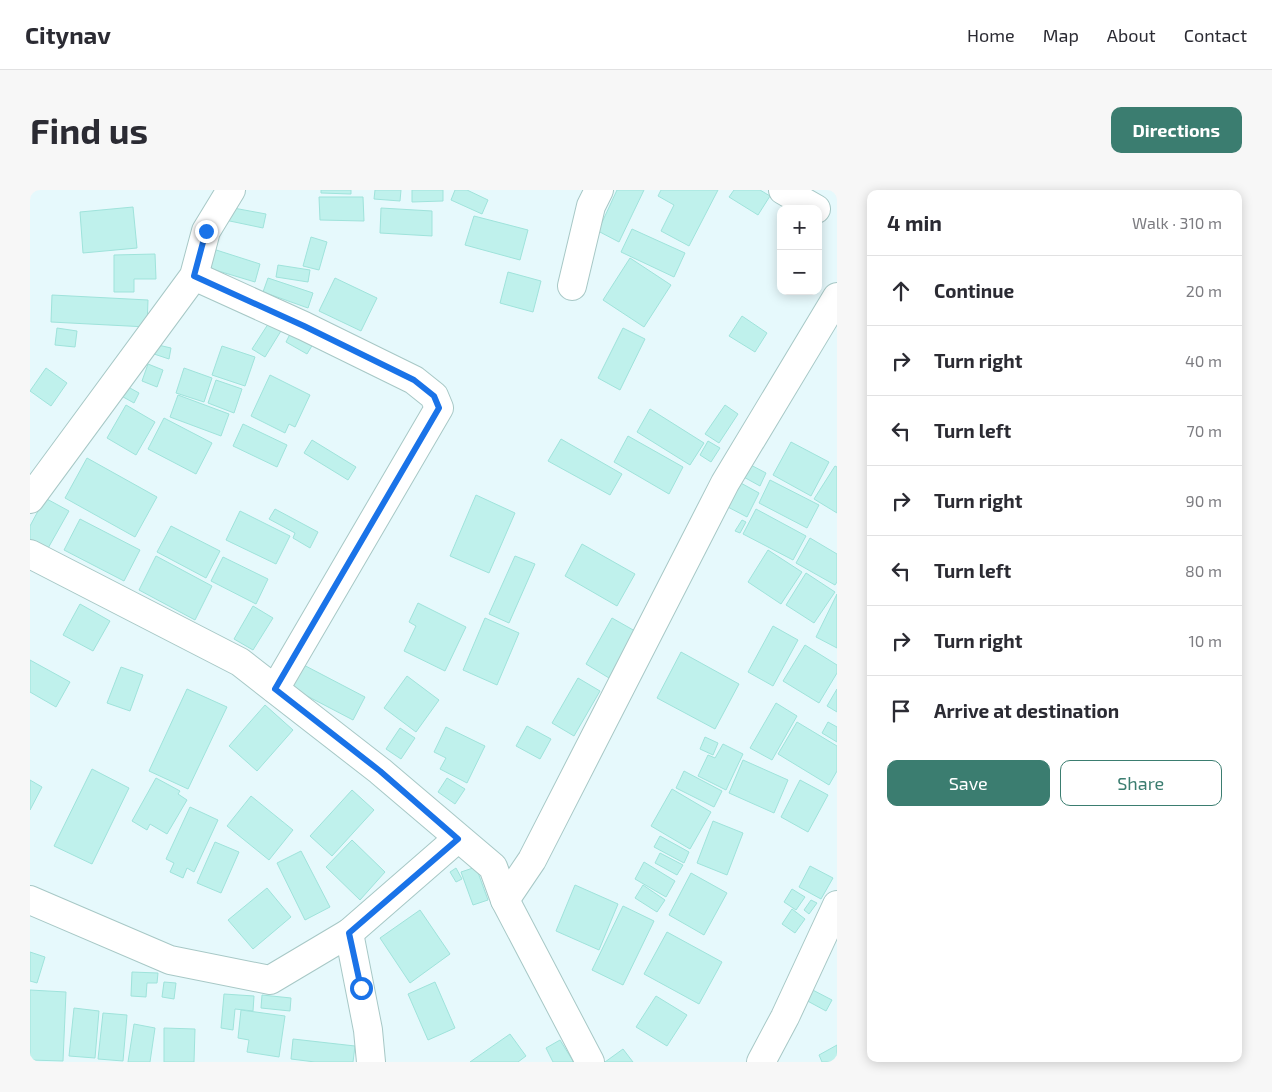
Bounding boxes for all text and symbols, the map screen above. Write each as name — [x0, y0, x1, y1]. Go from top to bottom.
text: Citynav — [25, 20, 111, 49]
text: Home — [967, 24, 1015, 46]
text: Map — [1043, 24, 1079, 46]
text: About — [1107, 24, 1156, 46]
text: Contact — [1184, 24, 1247, 46]
button: Directions — [1111, 107, 1242, 153]
text: Find us — [30, 109, 148, 151]
map controls — [777, 205, 822, 295]
button: + — [777, 205, 822, 250]
text: 4 min — [887, 210, 942, 235]
text: Walk · 310 m — [1132, 213, 1222, 232]
route end — [195, 220, 218, 243]
button: − — [777, 250, 822, 295]
icon: ahead — [887, 277, 915, 305]
text: Continue — [934, 279, 1014, 302]
text: 20 m — [1186, 281, 1222, 300]
icon: right — [887, 347, 915, 375]
text: Turn right — [934, 349, 1022, 372]
text: 40 m — [1185, 351, 1222, 370]
icon: left — [887, 417, 915, 445]
text: Turn left — [934, 419, 1011, 442]
text: 70 m — [1187, 421, 1222, 440]
icon: right — [887, 487, 915, 515]
text: Turn right — [934, 489, 1022, 512]
text: 90 m — [1186, 491, 1222, 510]
icon: left — [887, 557, 915, 585]
text: Turn left — [934, 559, 1011, 582]
text: 80 m — [1185, 561, 1222, 580]
icon: right — [887, 627, 915, 655]
text: Turn right — [934, 629, 1022, 652]
text: 10 m — [1188, 631, 1222, 650]
icon: arrive — [887, 697, 915, 725]
text: Arrive at destination — [934, 699, 1119, 722]
button: Save — [887, 760, 1050, 806]
button: Share — [1060, 760, 1222, 806]
route start — [350, 977, 373, 1000]

